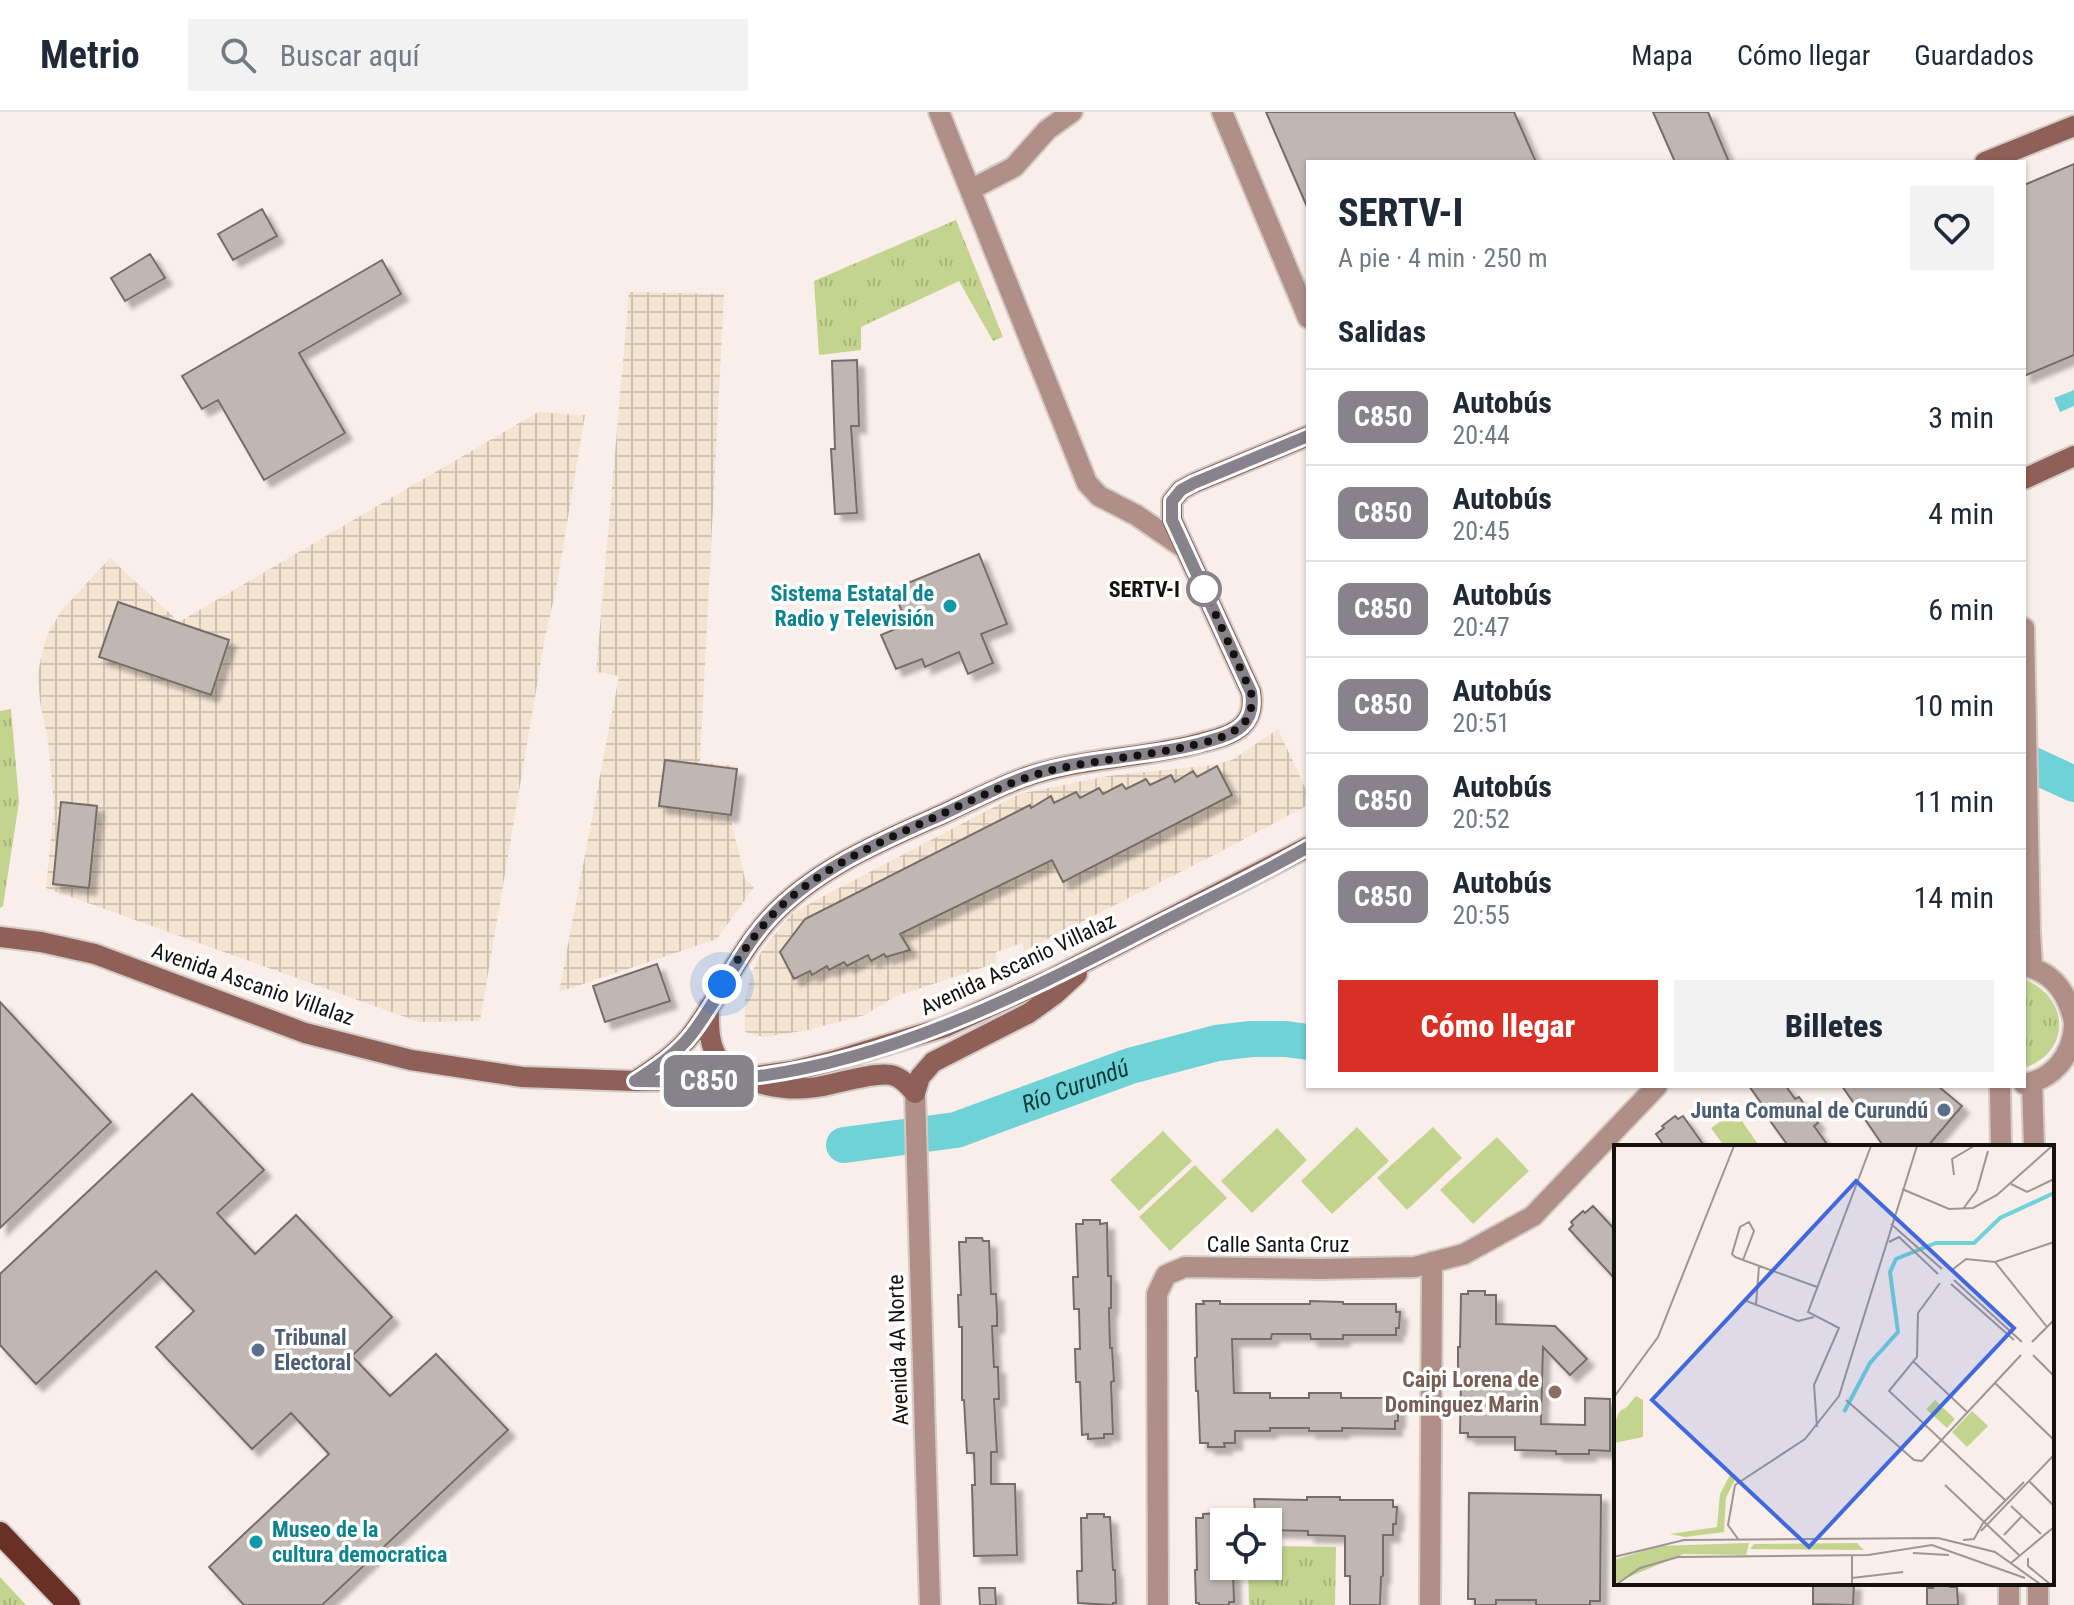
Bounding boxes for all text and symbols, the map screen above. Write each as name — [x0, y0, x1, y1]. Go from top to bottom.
search box — [188, 19, 748, 91]
text: Metrio — [40, 33, 140, 77]
icon: search — [216, 33, 260, 77]
text: Buscar aquí — [280, 38, 419, 73]
text: Mapa — [1631, 39, 1693, 72]
text: Cómo llegar — [1737, 39, 1870, 72]
text: Guardados — [1914, 39, 2034, 72]
button: heart — [1910, 186, 1994, 270]
text: SERTV-I — [1338, 191, 1463, 235]
text: A pie · 4 min · 250 m — [1338, 243, 1547, 273]
text: Salidas — [1338, 314, 1426, 349]
text: Autobús — [1452, 385, 1552, 420]
text: C850 — [1354, 400, 1412, 433]
text: 3 min — [1928, 400, 1994, 435]
text: 20:44 — [1452, 420, 1510, 450]
text: Autobús — [1452, 481, 1552, 516]
text: C850 — [1354, 496, 1412, 529]
text: 4 min — [1928, 496, 1994, 531]
text: 20:45 — [1452, 516, 1510, 546]
marker: SERTV-I — [1187, 572, 1221, 606]
place label: SERTV-I — [1109, 577, 1180, 602]
text: Autobús — [1452, 577, 1552, 612]
place label: Sistema Estatal de Radio y Televisión — [771, 581, 934, 631]
text: C850 — [1354, 592, 1412, 625]
text: 6 min — [1928, 592, 1994, 627]
marker: Sistema Estatal de Radio y Televisión — [941, 597, 959, 615]
text: 20:47 — [1452, 612, 1510, 642]
text: Autobús — [1452, 673, 1552, 708]
text: C850 — [1354, 688, 1412, 721]
text: 10 min — [1913, 688, 1994, 723]
text: 20:51 — [1452, 708, 1510, 738]
text: Autobús — [1452, 769, 1552, 804]
text: C850 — [1354, 784, 1412, 817]
text: 11 min — [1913, 784, 1994, 819]
text: 20:52 — [1452, 804, 1510, 834]
text: Autobús — [1452, 865, 1552, 900]
text: C850 — [1354, 880, 1412, 913]
text: 14 min — [1913, 880, 1994, 915]
text: 20:55 — [1452, 900, 1510, 930]
street label: Avenida Ascanio Villalaz — [916, 908, 1120, 1020]
street label: Avenida Ascanio Villalaz — [149, 938, 357, 1030]
your location — [702, 964, 742, 1004]
button: Cómo llegar — [1338, 980, 1658, 1072]
button: Billetes — [1674, 980, 1994, 1072]
water label: Río Curundú — [1018, 1053, 1133, 1119]
line badge: C850 — [653, 1055, 765, 1107]
text: C850 — [680, 1064, 738, 1097]
place label: Junta Comunal de Curundú — [1690, 1098, 1928, 1123]
marker: Junta Comunal de Curundú — [1935, 1101, 1953, 1119]
inset map — [1614, 1145, 2054, 1585]
street label: Calle Santa Cruz — [1207, 1232, 1349, 1257]
street label: Avenida 4A Norte — [883, 1274, 913, 1426]
place label: Tribunal Electoral — [274, 1325, 351, 1375]
marker: Tribunal Electoral — [249, 1341, 267, 1359]
place label: Caipi Lorena de Dominguez Marin — [1385, 1367, 1539, 1417]
marker: Caipi Lorena de Dominguez Marin — [1546, 1383, 1564, 1401]
map controls — [1210, 1508, 1282, 1580]
button: locate — [1210, 1508, 1282, 1580]
place label: Museo de la cultura democratica — [272, 1517, 447, 1567]
marker: Museo de la cultura democratica — [247, 1533, 265, 1551]

